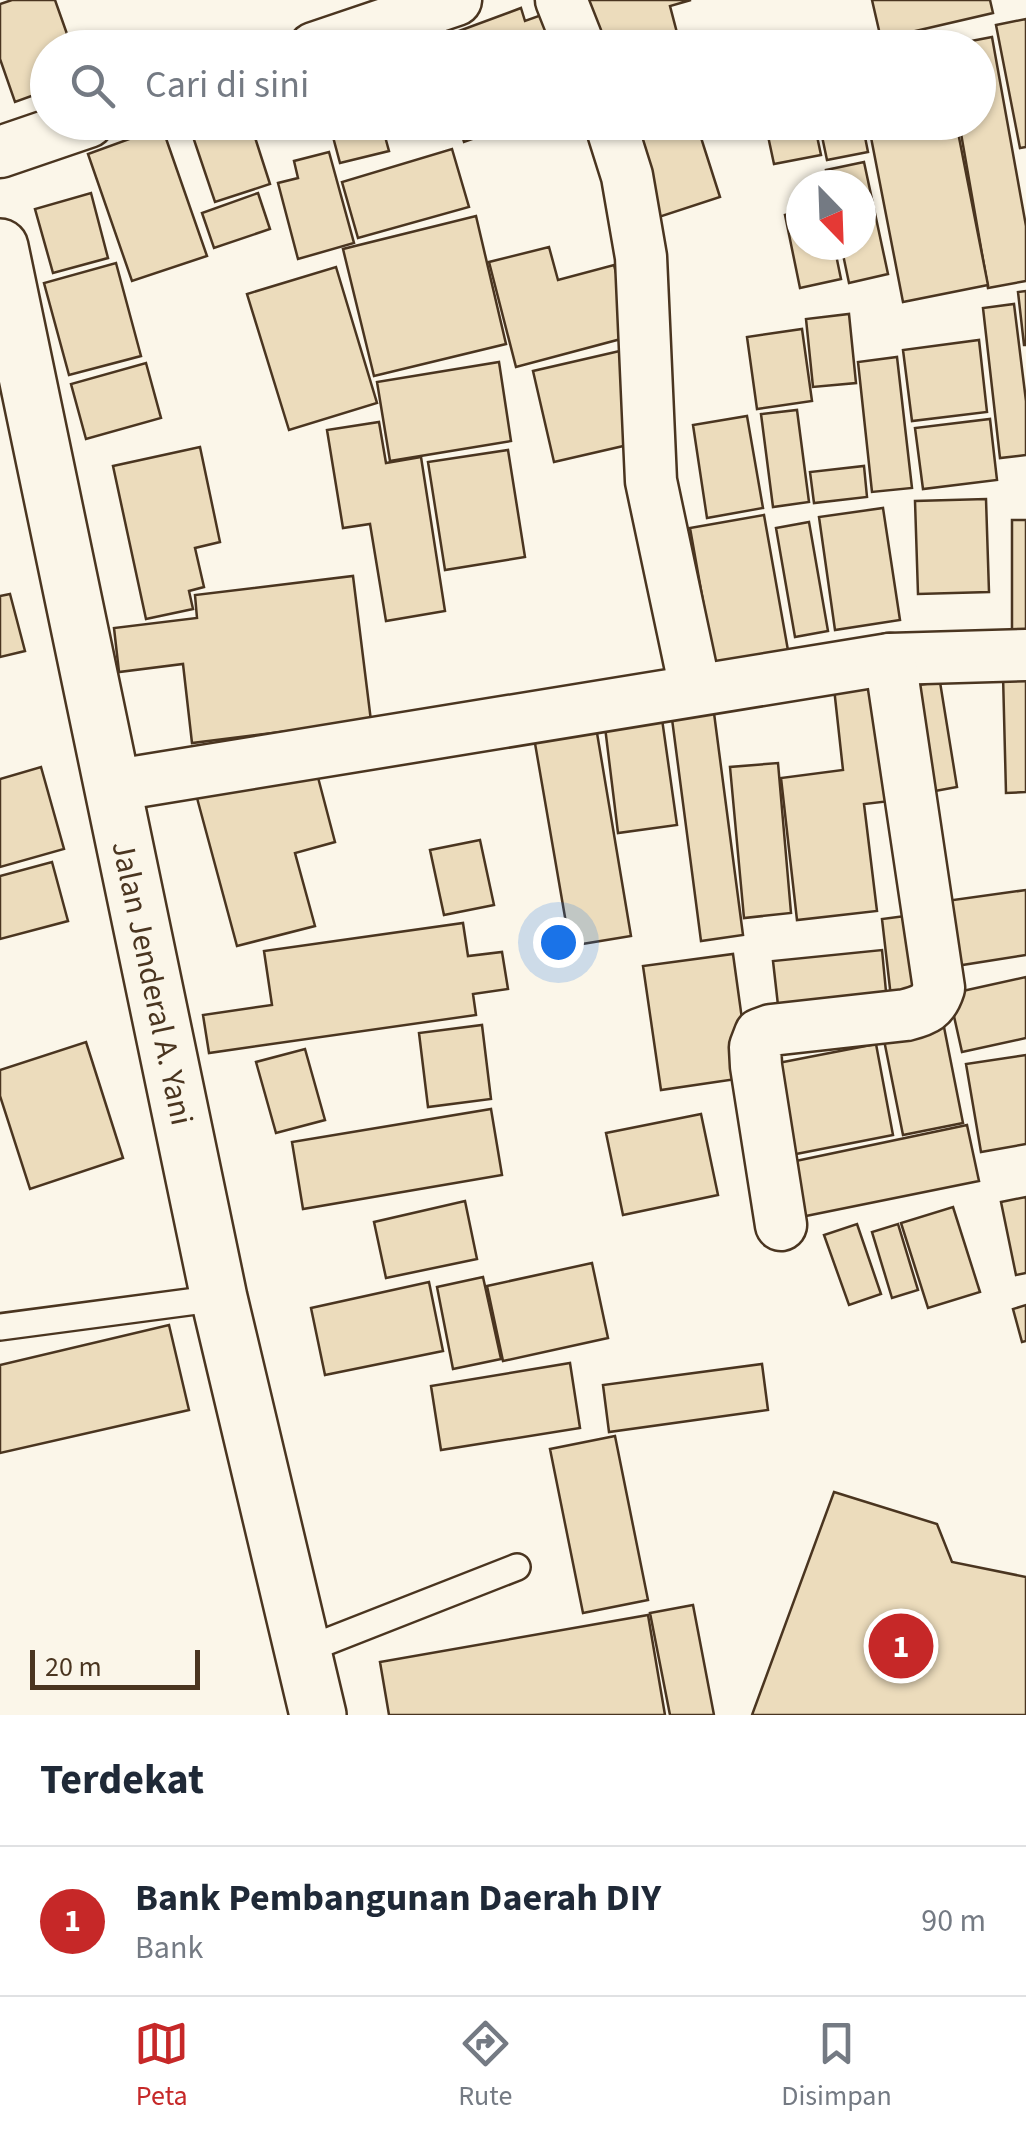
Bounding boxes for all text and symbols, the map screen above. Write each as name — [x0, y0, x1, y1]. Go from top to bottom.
search box — [30, 30, 996, 140]
icon: search — [65, 58, 120, 113]
text: Cari di sini — [145, 58, 309, 112]
north arrow — [786, 170, 876, 260]
street label: Jalan Jenderal A. Yani — [99, 837, 205, 1129]
your location — [533, 917, 584, 968]
pin: 1 — [868, 1608, 934, 1684]
scale bar — [30, 1645, 200, 1690]
text: 20 m — [45, 1647, 102, 1687]
text: Terdekat — [40, 1750, 204, 1810]
text: Bank Pembangunan Daerah DIY — [135, 1871, 661, 1925]
text: 1 — [64, 1898, 81, 1944]
text: 90 m — [921, 1898, 986, 1944]
text: Bank — [135, 1925, 203, 1971]
tab: Peta — [134, 2016, 189, 2116]
tab: Rute — [458, 2016, 513, 2116]
tab: Disimpan — [781, 2016, 892, 2116]

